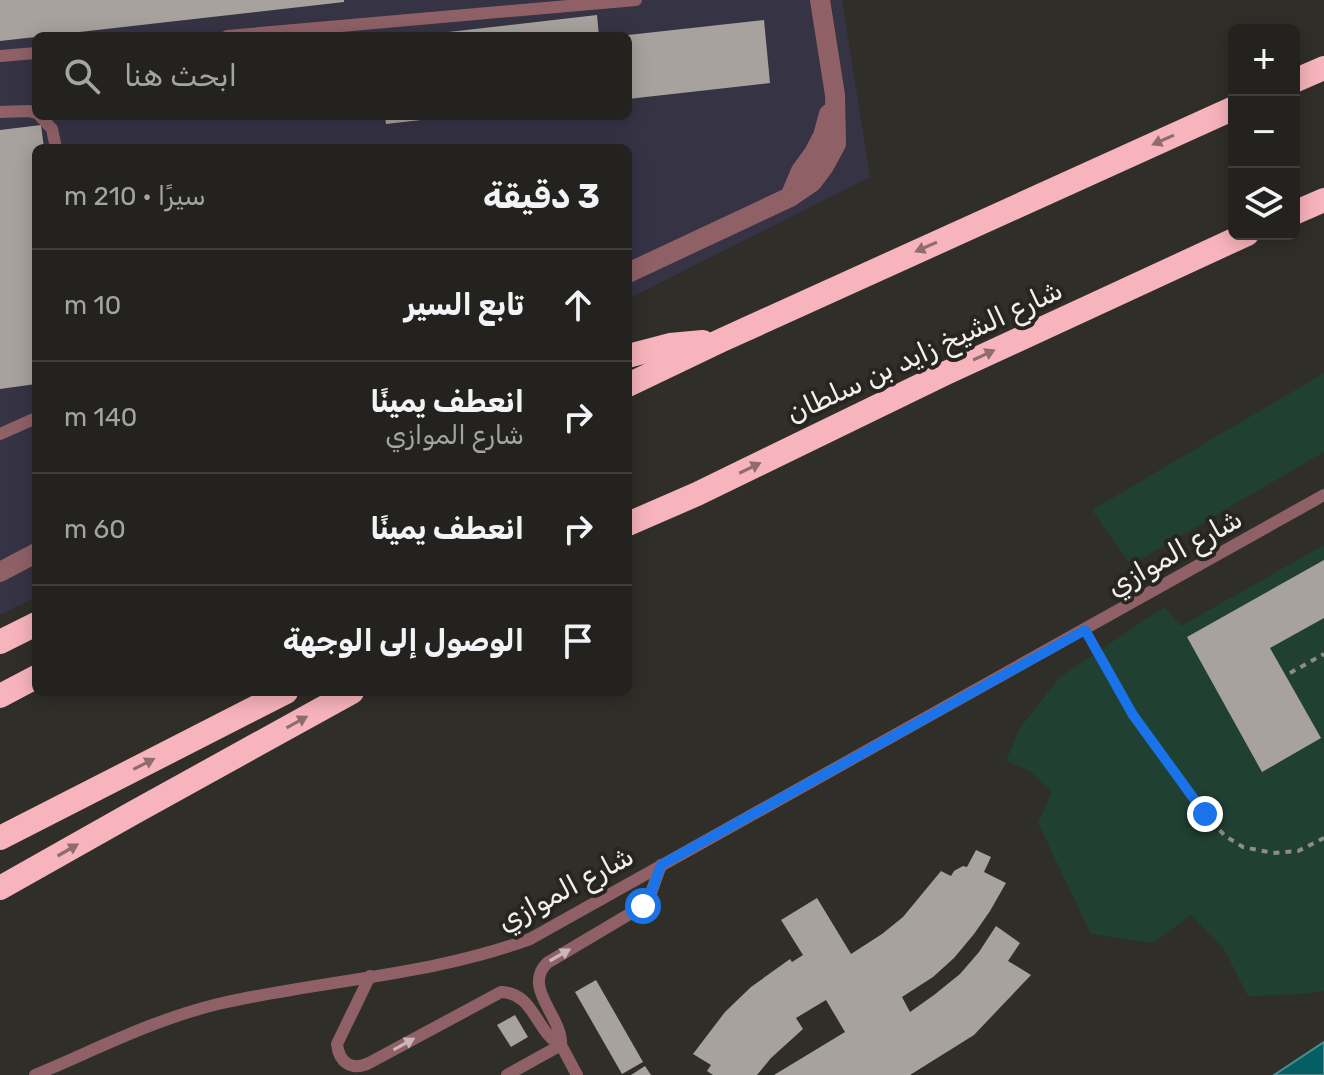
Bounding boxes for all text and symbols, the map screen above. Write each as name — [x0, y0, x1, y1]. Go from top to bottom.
map controls — [1228, 24, 1300, 240]
button: + — [1228, 24, 1300, 96]
search box — [32, 32, 632, 120]
icon: search — [60, 54, 104, 98]
text: ابحث هنا — [124, 58, 237, 94]
button: − — [1228, 96, 1300, 168]
one-way arrow — [1151, 133, 1175, 147]
button: layers — [1228, 168, 1300, 240]
text: 3 دقيقة — [483, 176, 600, 217]
text: سيرًا · 210 m — [64, 181, 206, 212]
one-way arrow — [914, 240, 938, 254]
street label: شارع الشيخ زايد بن سلطان — [781, 273, 1069, 433]
icon: ahead — [556, 283, 600, 327]
text: تابع السير — [404, 287, 524, 323]
text: 10 m — [64, 290, 121, 321]
one-way arrow — [972, 348, 996, 362]
text: انعطف يمينًا — [370, 384, 524, 420]
icon: right — [556, 395, 600, 439]
text: 140 m — [64, 402, 137, 433]
text: شارع الموازي — [385, 420, 524, 451]
one-way arrow — [738, 461, 761, 475]
street label: شارع الموازي — [1101, 502, 1249, 606]
icon: right — [556, 507, 600, 551]
text: انعطف يمينًا — [370, 511, 524, 547]
text: 60 m — [64, 514, 126, 545]
icon: arrive — [556, 619, 600, 663]
text: الوصول إلى الوجهة — [283, 623, 524, 659]
one-way arrow — [286, 715, 309, 729]
one-way arrow — [133, 758, 156, 771]
route end — [1187, 796, 1223, 832]
street label: شارع الموازي — [492, 839, 640, 941]
one-way arrow — [57, 843, 79, 857]
route start — [625, 888, 661, 924]
one-way arrow — [549, 948, 571, 962]
one-way arrow — [393, 1037, 415, 1051]

